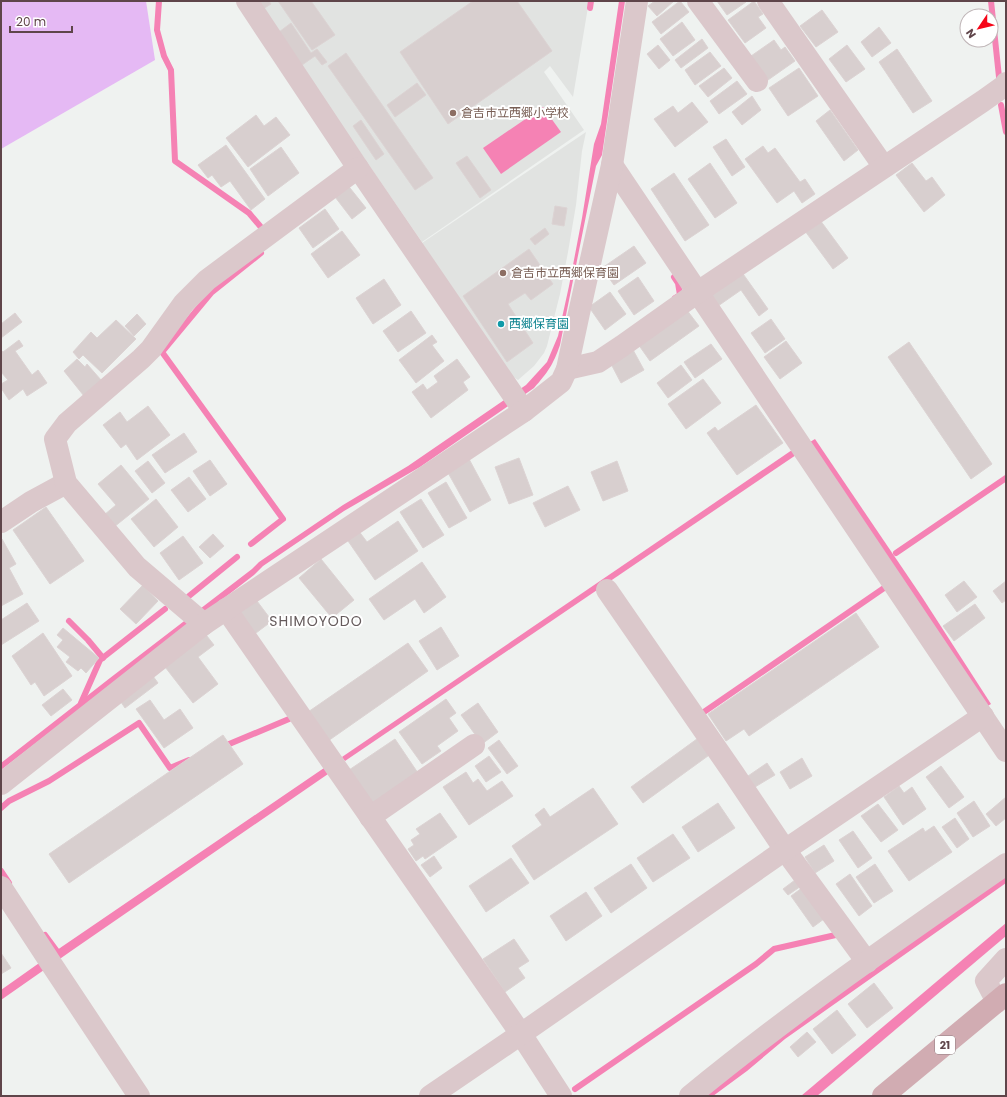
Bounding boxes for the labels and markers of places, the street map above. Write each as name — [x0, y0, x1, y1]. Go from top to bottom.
place label: 倉吉市立西郷小学校 — [461, 104, 569, 121]
marker: 倉吉市立西郷小学校 — [448, 108, 458, 118]
place label: 倉吉市立西郷保育園 — [511, 264, 619, 281]
marker: 倉吉市立西郷保育園 — [498, 268, 508, 278]
place label: 西郷保育園 — [509, 315, 569, 332]
marker: 西郷保育園 — [496, 319, 506, 329]

